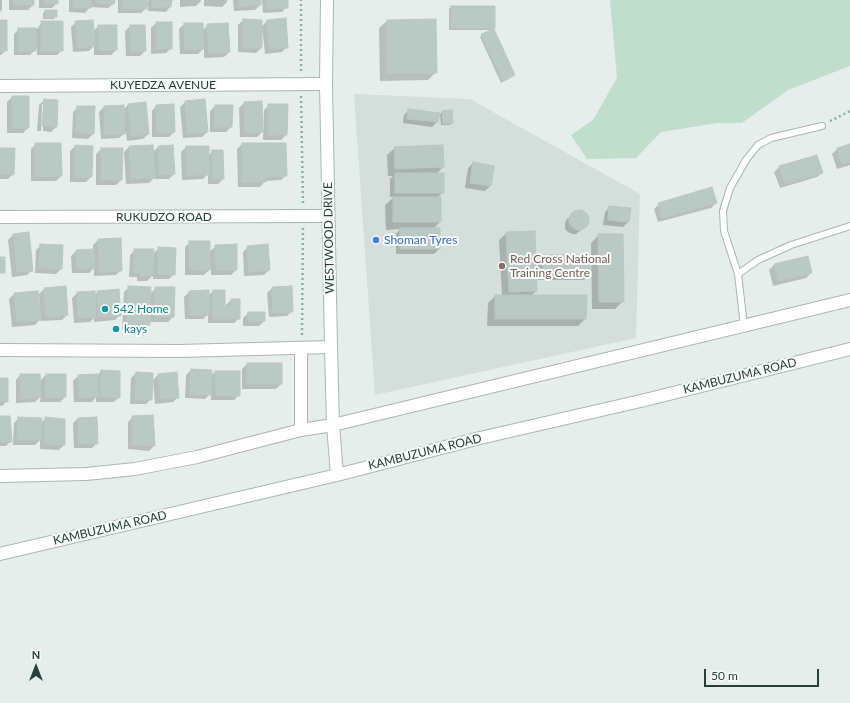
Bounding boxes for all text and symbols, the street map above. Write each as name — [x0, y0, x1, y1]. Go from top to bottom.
street label: KUYEDZA AVENUE — [110, 78, 216, 92]
street label: WESTWOOD DRIVE — [321, 182, 337, 294]
street label: RUKUDZO ROAD — [116, 210, 212, 224]
place label: Shoman Tyres — [384, 233, 457, 247]
marker: Shoman Tyres — [371, 235, 381, 245]
place label: Red Cross National Training Centre — [510, 252, 610, 280]
marker: Red Cross National Training Centre — [497, 261, 507, 271]
place label: 542 Home — [113, 302, 169, 316]
marker: 542 Home — [100, 304, 110, 314]
place label: kays — [124, 322, 147, 336]
marker: kays — [111, 324, 121, 334]
street label: KAMBUZUMA ROAD — [682, 355, 798, 397]
street label: KAMBUZUMA ROAD — [367, 431, 483, 473]
street label: KAMBUZUMA ROAD — [52, 508, 168, 548]
north arrow — [16, 647, 56, 687]
text: N — [32, 648, 40, 661]
scale bar — [706, 661, 821, 687]
text: 50 m — [711, 668, 738, 683]

